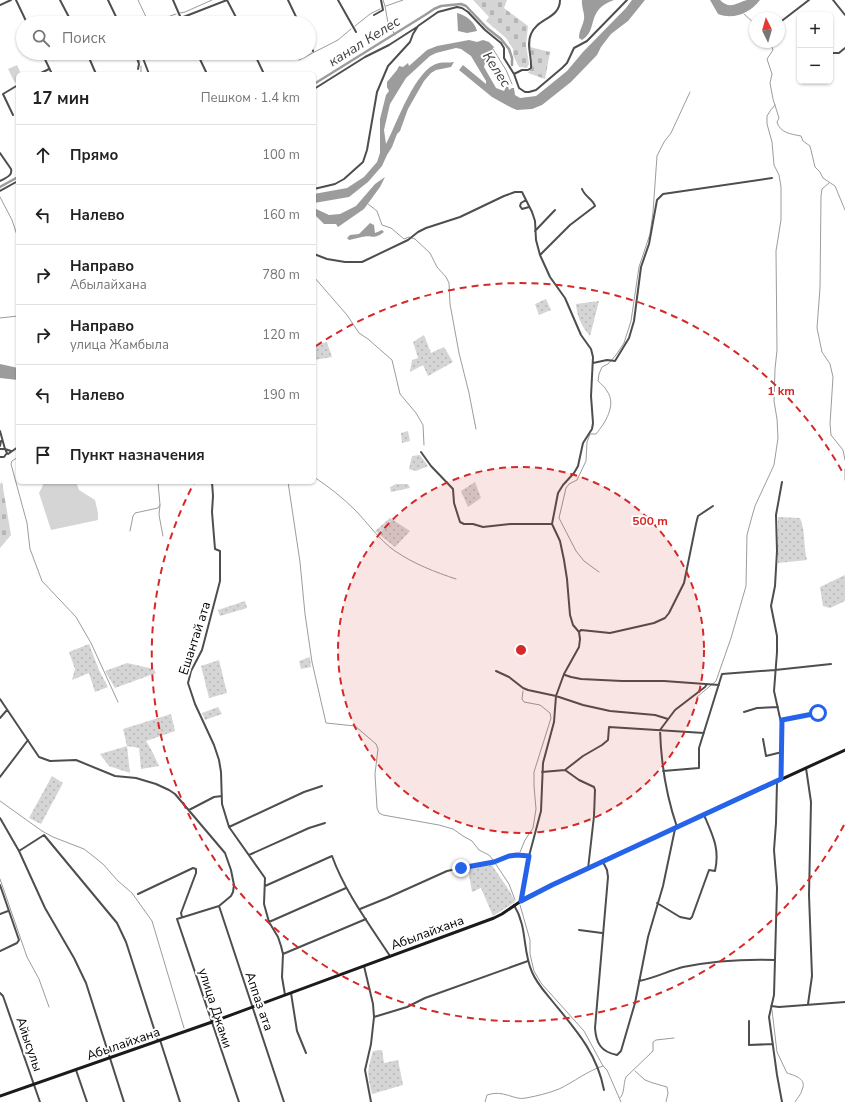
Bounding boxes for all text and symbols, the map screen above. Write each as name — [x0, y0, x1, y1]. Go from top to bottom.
water label: канал Келес — [325, 12, 404, 71]
north arrow — [749, 12, 785, 48]
map controls — [797, 12, 833, 84]
button: + — [797, 12, 833, 48]
search box — [16, 16, 316, 60]
icon: search — [30, 27, 52, 49]
text: Поиск — [62, 28, 106, 48]
water label: Келес — [478, 48, 515, 91]
button: − — [797, 48, 833, 84]
text: 17 мин — [32, 87, 89, 110]
text: Пешком · 1.4 km — [201, 89, 300, 107]
icon: ahead — [32, 144, 54, 166]
text: Прямо — [70, 145, 118, 165]
text: 100 m — [262, 146, 300, 164]
icon: left — [32, 204, 54, 226]
text: Налево — [70, 205, 125, 225]
text: 160 m — [262, 206, 300, 224]
text: Направо — [70, 256, 134, 276]
icon: right — [32, 264, 54, 286]
text: 780 m — [262, 266, 300, 284]
text: Абылайхана — [70, 276, 147, 294]
text: Направо — [70, 316, 134, 336]
icon: right — [32, 324, 54, 346]
text: 120 m — [262, 326, 300, 344]
text: улица Жамбыла — [70, 336, 169, 354]
text: 1 km — [767, 383, 795, 399]
icon: left — [32, 384, 54, 406]
text: Налево — [70, 385, 125, 405]
text: 190 m — [262, 386, 300, 404]
icon: arrive — [32, 444, 54, 466]
text: Пункт назначения — [70, 445, 205, 465]
text: 500 m — [632, 513, 668, 529]
street label: Ешантай ата — [175, 599, 215, 677]
centre of rings — [514, 643, 528, 657]
route start — [809, 704, 827, 722]
route end — [452, 859, 470, 877]
street label: Абылайхана — [388, 911, 466, 955]
street label: улица Джами — [194, 966, 236, 1051]
street label: Аппаз ата — [241, 969, 278, 1033]
street label: Айысулы — [11, 1015, 47, 1074]
street label: Абылайхана — [84, 1023, 163, 1065]

